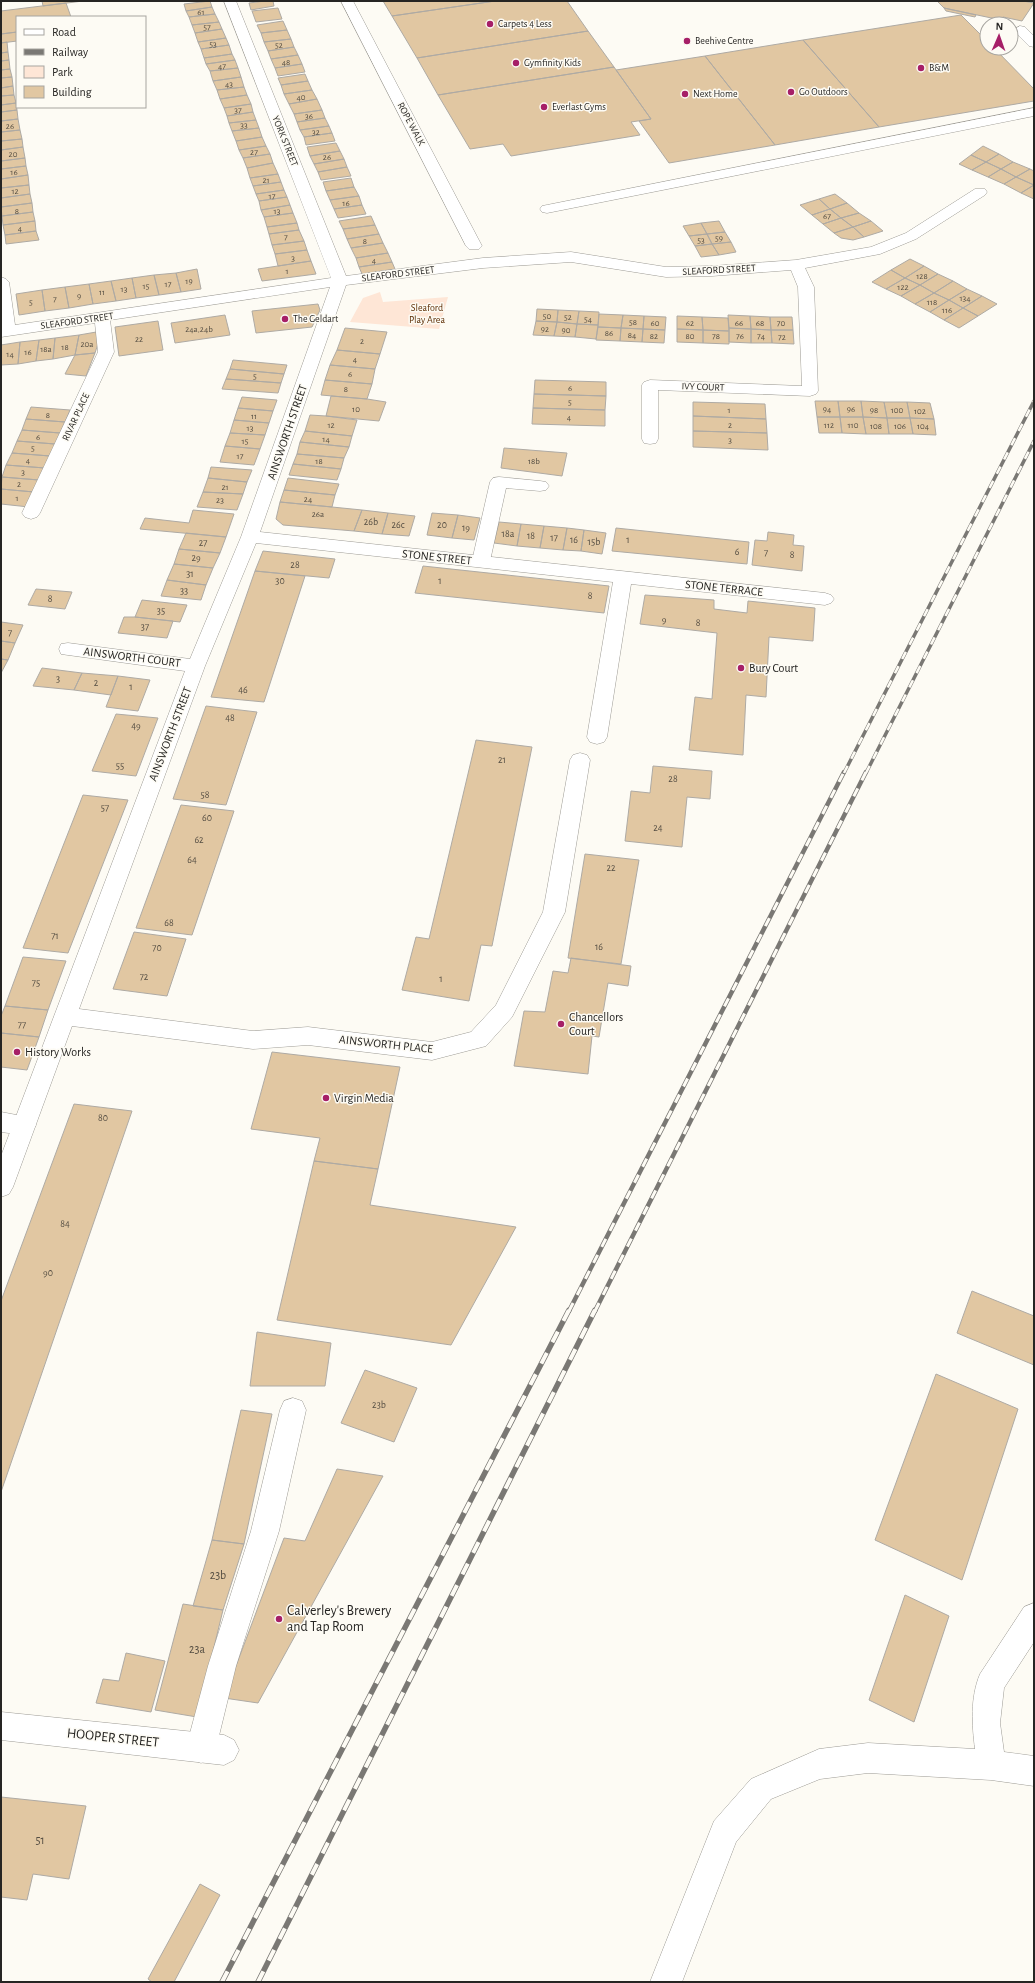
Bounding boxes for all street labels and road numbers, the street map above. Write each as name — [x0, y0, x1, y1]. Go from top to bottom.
street label: ROPE WALK — [395, 101, 427, 148]
street label: YORK STREET — [270, 114, 300, 168]
street label: SLEAFORD STREET — [682, 263, 756, 277]
street label: SLEAFORD STREET — [361, 265, 435, 283]
street label: SLEAFORD STREET — [40, 311, 114, 331]
street label: IVY COURT — [681, 381, 725, 393]
street label: AINSWORTH STREET — [265, 383, 309, 481]
street label: RIVAR PLACE — [61, 391, 91, 442]
street label: STONE STREET — [402, 547, 473, 567]
street label: STONE TERRACE — [684, 578, 764, 598]
street label: AINSWORTH COURT — [83, 645, 181, 669]
street label: AINSWORTH STREET — [146, 685, 194, 783]
street label: AINSWORTH PLACE — [338, 1033, 434, 1055]
street label: HOOPER STREET — [66, 1726, 160, 1750]

